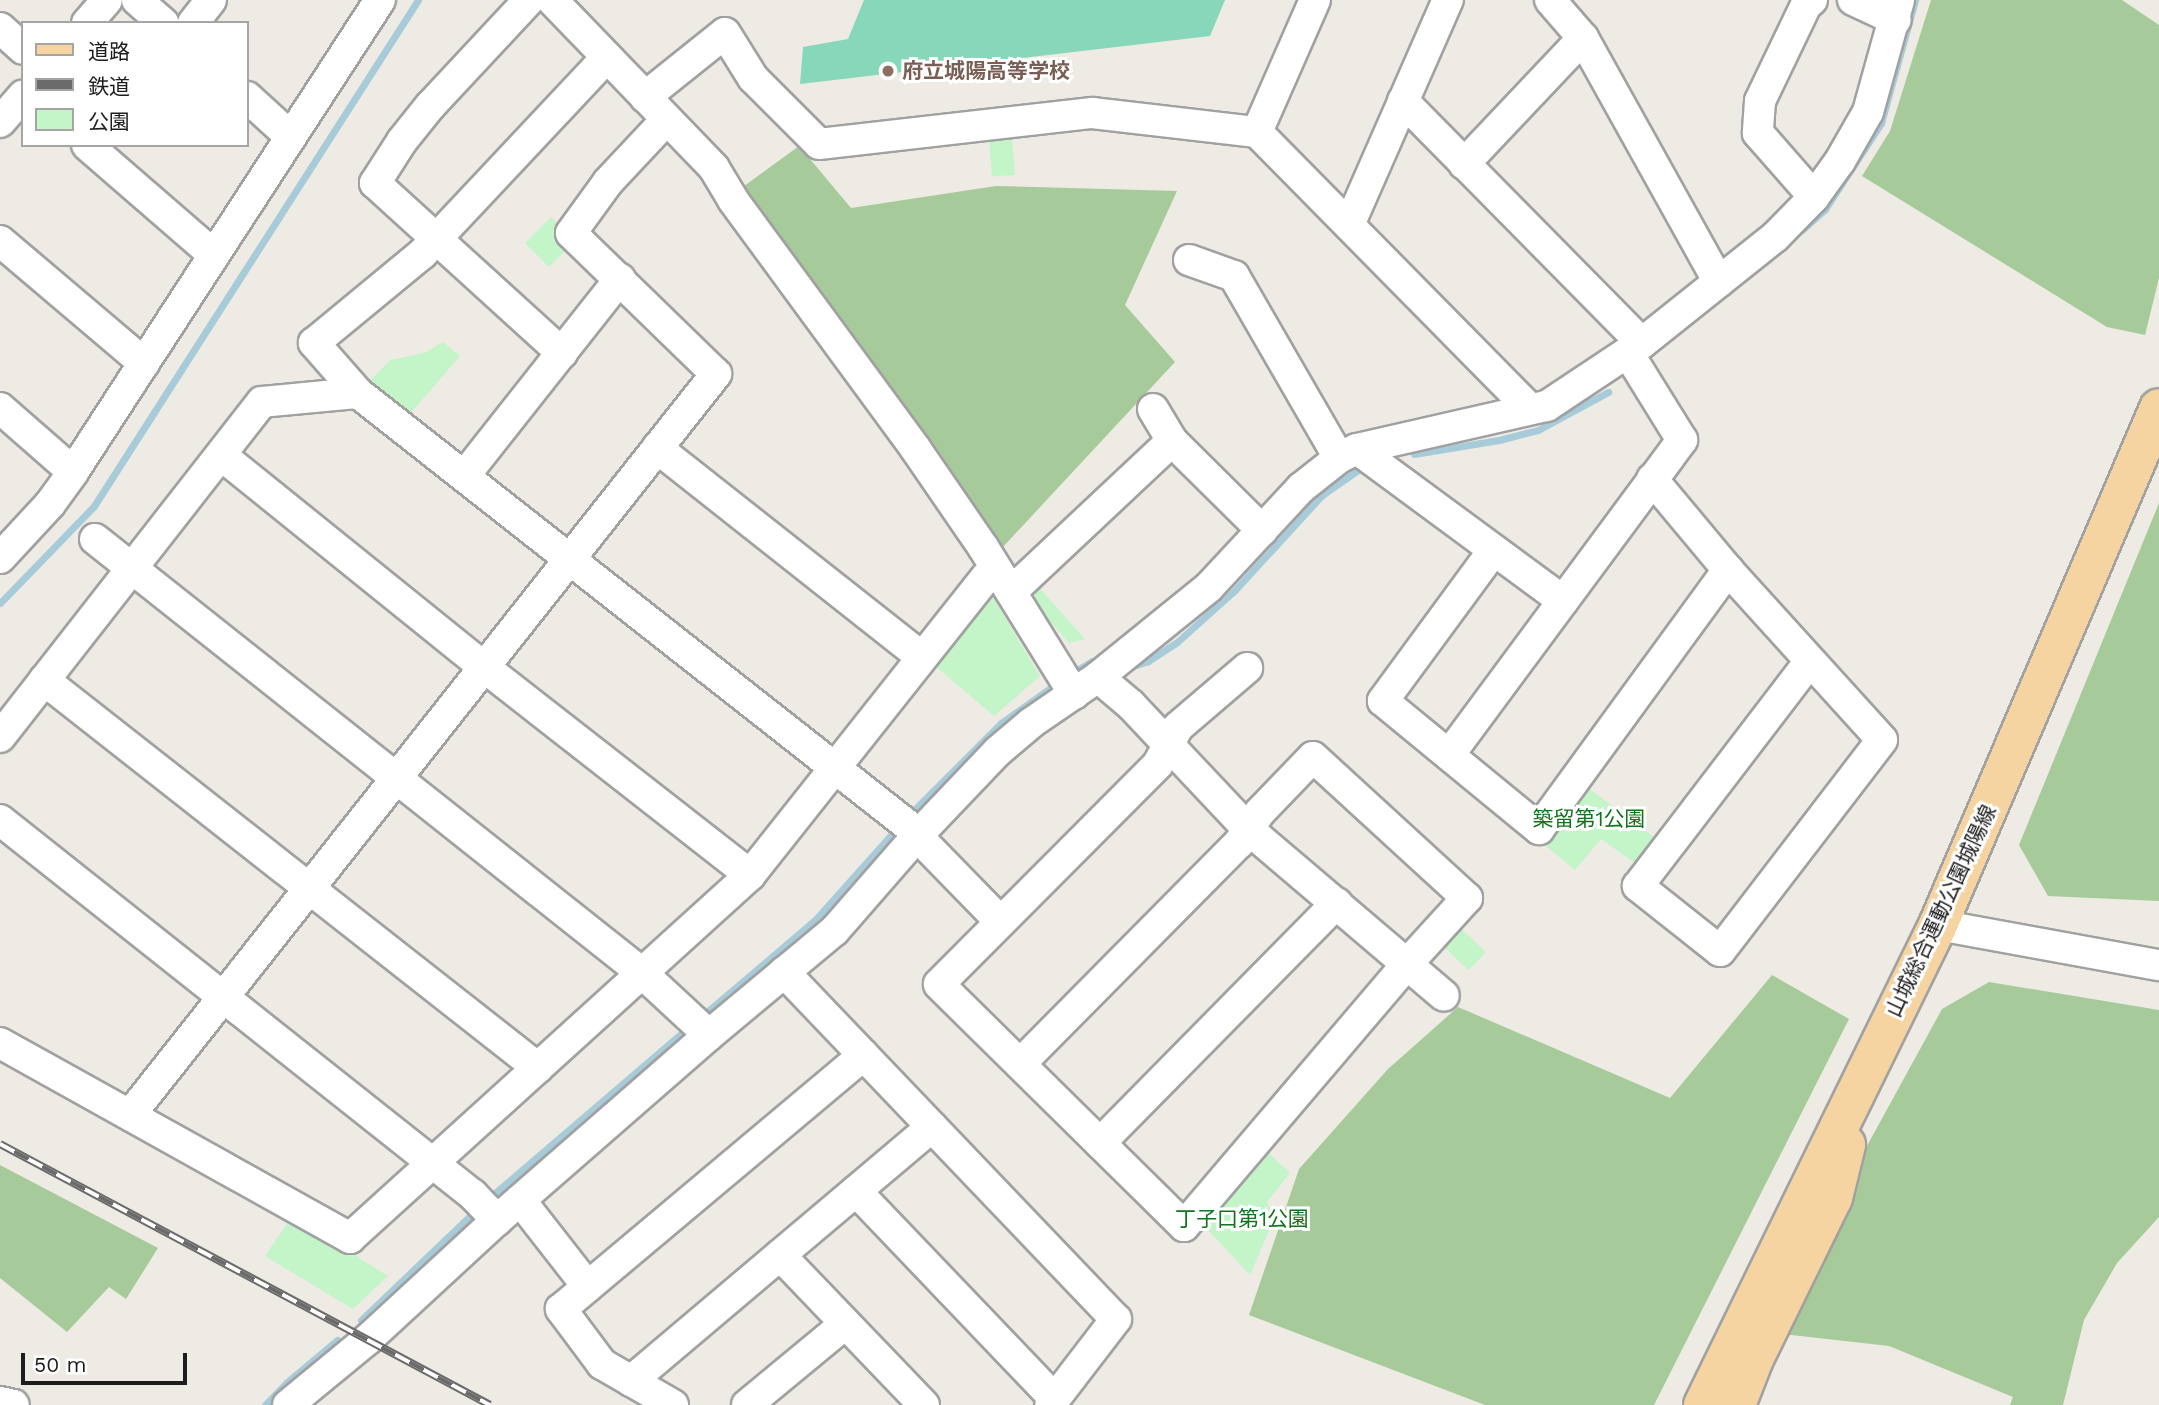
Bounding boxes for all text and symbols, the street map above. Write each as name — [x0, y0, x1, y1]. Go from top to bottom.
legend — [21, 21, 248, 147]
text: 道路 — [88, 39, 130, 64]
place label: 府立城陽高等学校 — [902, 58, 1070, 84]
marker: 府立城陽高等学校 — [880, 63, 896, 79]
text: 鉄道 — [88, 74, 130, 99]
text: 公園 — [88, 109, 130, 134]
street label: 山城総合運動公園城陽線 — [1881, 801, 2001, 1021]
park label: 築留第1公園 — [1532, 806, 1646, 832]
park label: 丁子口第1公園 — [1175, 1206, 1309, 1232]
scale bar — [24, 1338, 191, 1382]
text: 50 m — [34, 1352, 86, 1377]

